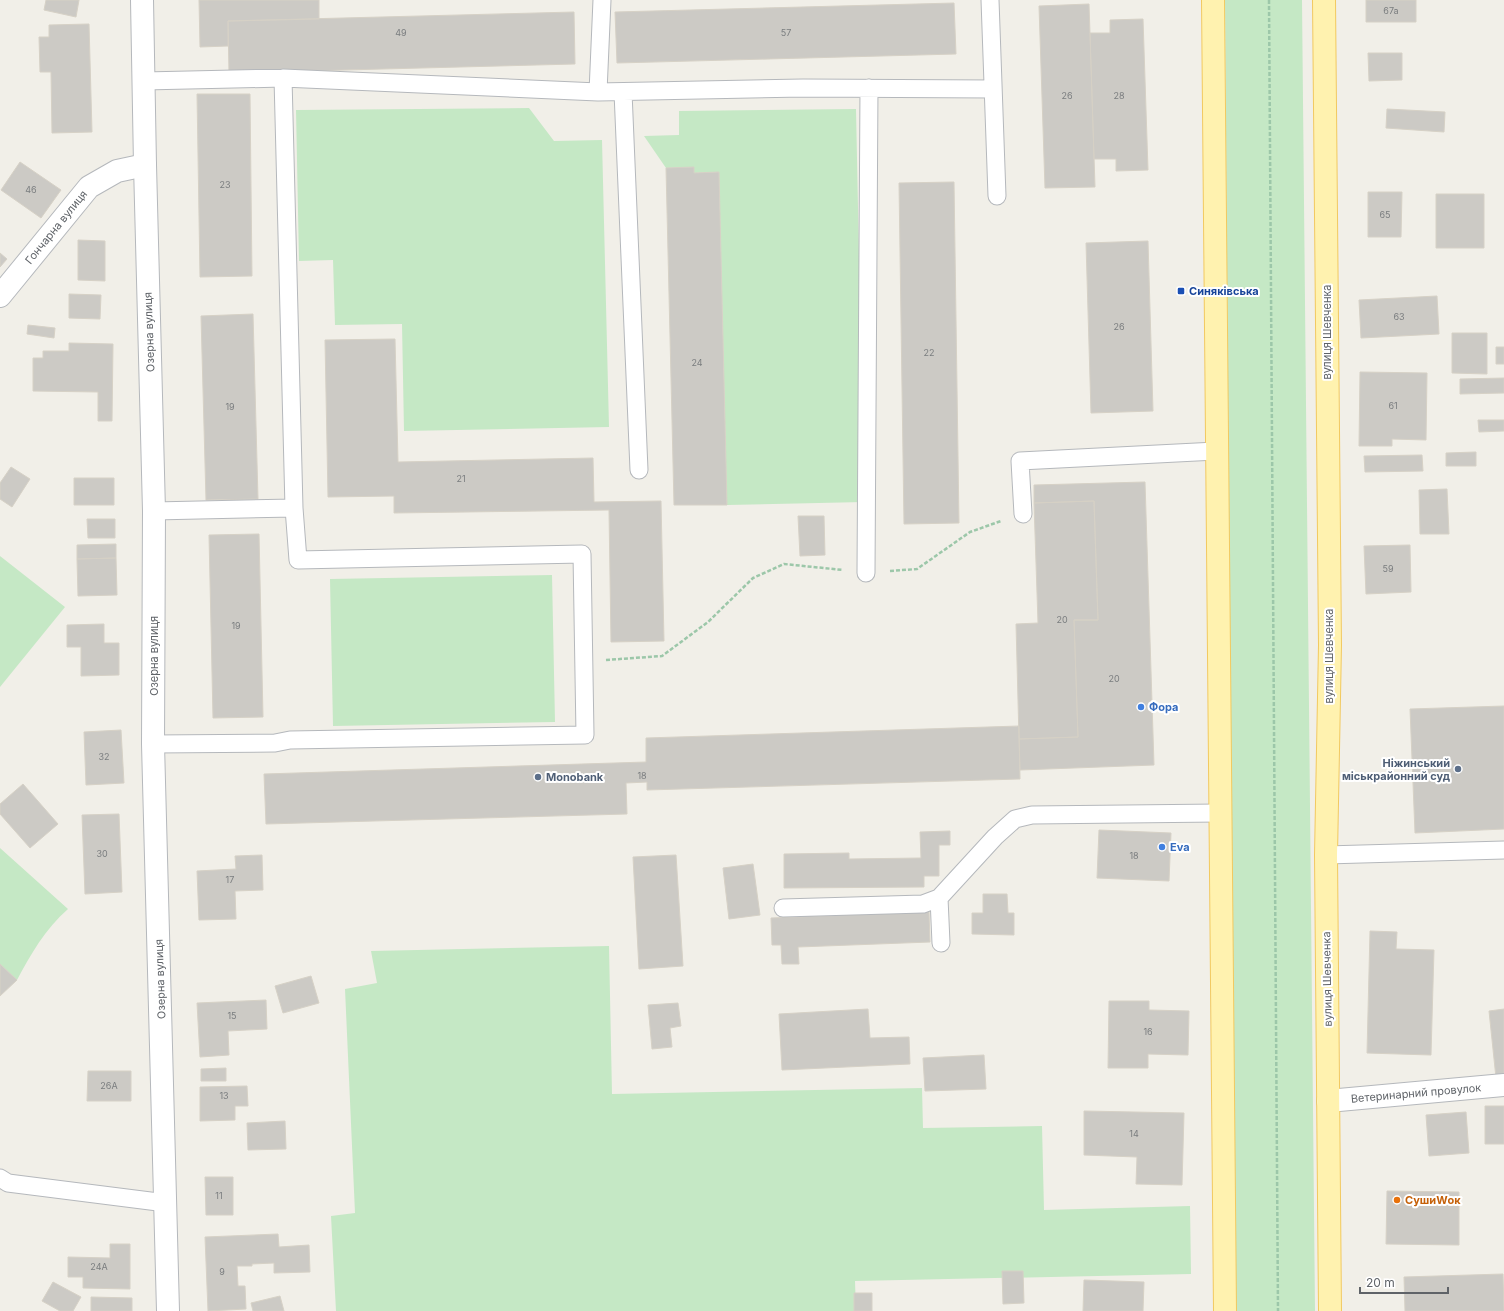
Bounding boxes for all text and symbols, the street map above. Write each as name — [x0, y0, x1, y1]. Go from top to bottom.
house number: 67а — [1383, 5, 1399, 16]
house number: 49 — [395, 27, 407, 38]
house number: 57 — [781, 27, 791, 38]
house number: 26 — [1061, 90, 1073, 101]
house number: 28 — [1113, 90, 1125, 101]
house number: 23 — [219, 179, 231, 190]
house number: 46 — [25, 184, 37, 195]
street label: Гончарна вулиця — [22, 187, 90, 267]
house number: 65 — [1379, 209, 1391, 220]
place label: Синяківська — [1189, 284, 1259, 298]
street label: вулиця Шевченка — [1320, 284, 1334, 380]
marker: Синяківська — [1176, 286, 1186, 296]
street label: Озерна вулиця — [141, 292, 157, 372]
house number: 63 — [1393, 311, 1405, 322]
house number: 26 — [1113, 321, 1125, 332]
house number: 22 — [924, 347, 934, 358]
house number: 24 — [691, 357, 703, 368]
house number: 61 — [1388, 400, 1398, 411]
house number: 19 — [225, 401, 235, 412]
house number: 21 — [456, 473, 466, 484]
house number: 59 — [1382, 563, 1394, 574]
street label: вулиця Шевченка — [1322, 608, 1336, 704]
house number: 20 — [1056, 614, 1068, 625]
street label: Озерна вулиця — [147, 616, 161, 696]
house number: 19 — [231, 620, 241, 631]
house number: 20 — [1108, 673, 1120, 684]
place label: Фора — [1149, 700, 1178, 714]
marker: Фора — [1136, 702, 1146, 712]
house number: 32 — [98, 751, 110, 762]
place label: Ніжинський міськрайонний суд — [1342, 756, 1451, 783]
marker: Ніжинський міськрайонний суд — [1453, 764, 1463, 774]
place label: Monobank — [546, 770, 604, 784]
house number: 18 — [637, 770, 647, 781]
marker: Monobank — [533, 772, 543, 782]
place label: Eva — [1170, 840, 1190, 854]
marker: Eva — [1157, 842, 1167, 852]
house number: 30 — [96, 848, 108, 859]
house number: 18 — [1129, 850, 1139, 861]
house number: 17 — [226, 874, 234, 885]
street label: вулиця Шевченка — [1319, 931, 1335, 1027]
street label: Озерна вулиця — [152, 939, 168, 1019]
house number: 15 — [227, 1010, 237, 1021]
house number: 16 — [1143, 1026, 1153, 1037]
house number: 26А — [100, 1080, 118, 1091]
street label: Ветеринарний провулок — [1350, 1080, 1482, 1106]
house number: 13 — [219, 1090, 229, 1101]
house number: 14 — [1129, 1128, 1139, 1139]
house number: 11 — [215, 1190, 223, 1201]
place label: СушиWок — [1405, 1193, 1461, 1207]
marker: СушиWок — [1392, 1195, 1402, 1205]
house number: 24А — [90, 1261, 108, 1272]
house number: 9 — [219, 1266, 225, 1277]
scale bar — [1360, 1269, 1448, 1295]
text: 20 m — [1366, 1275, 1395, 1290]

